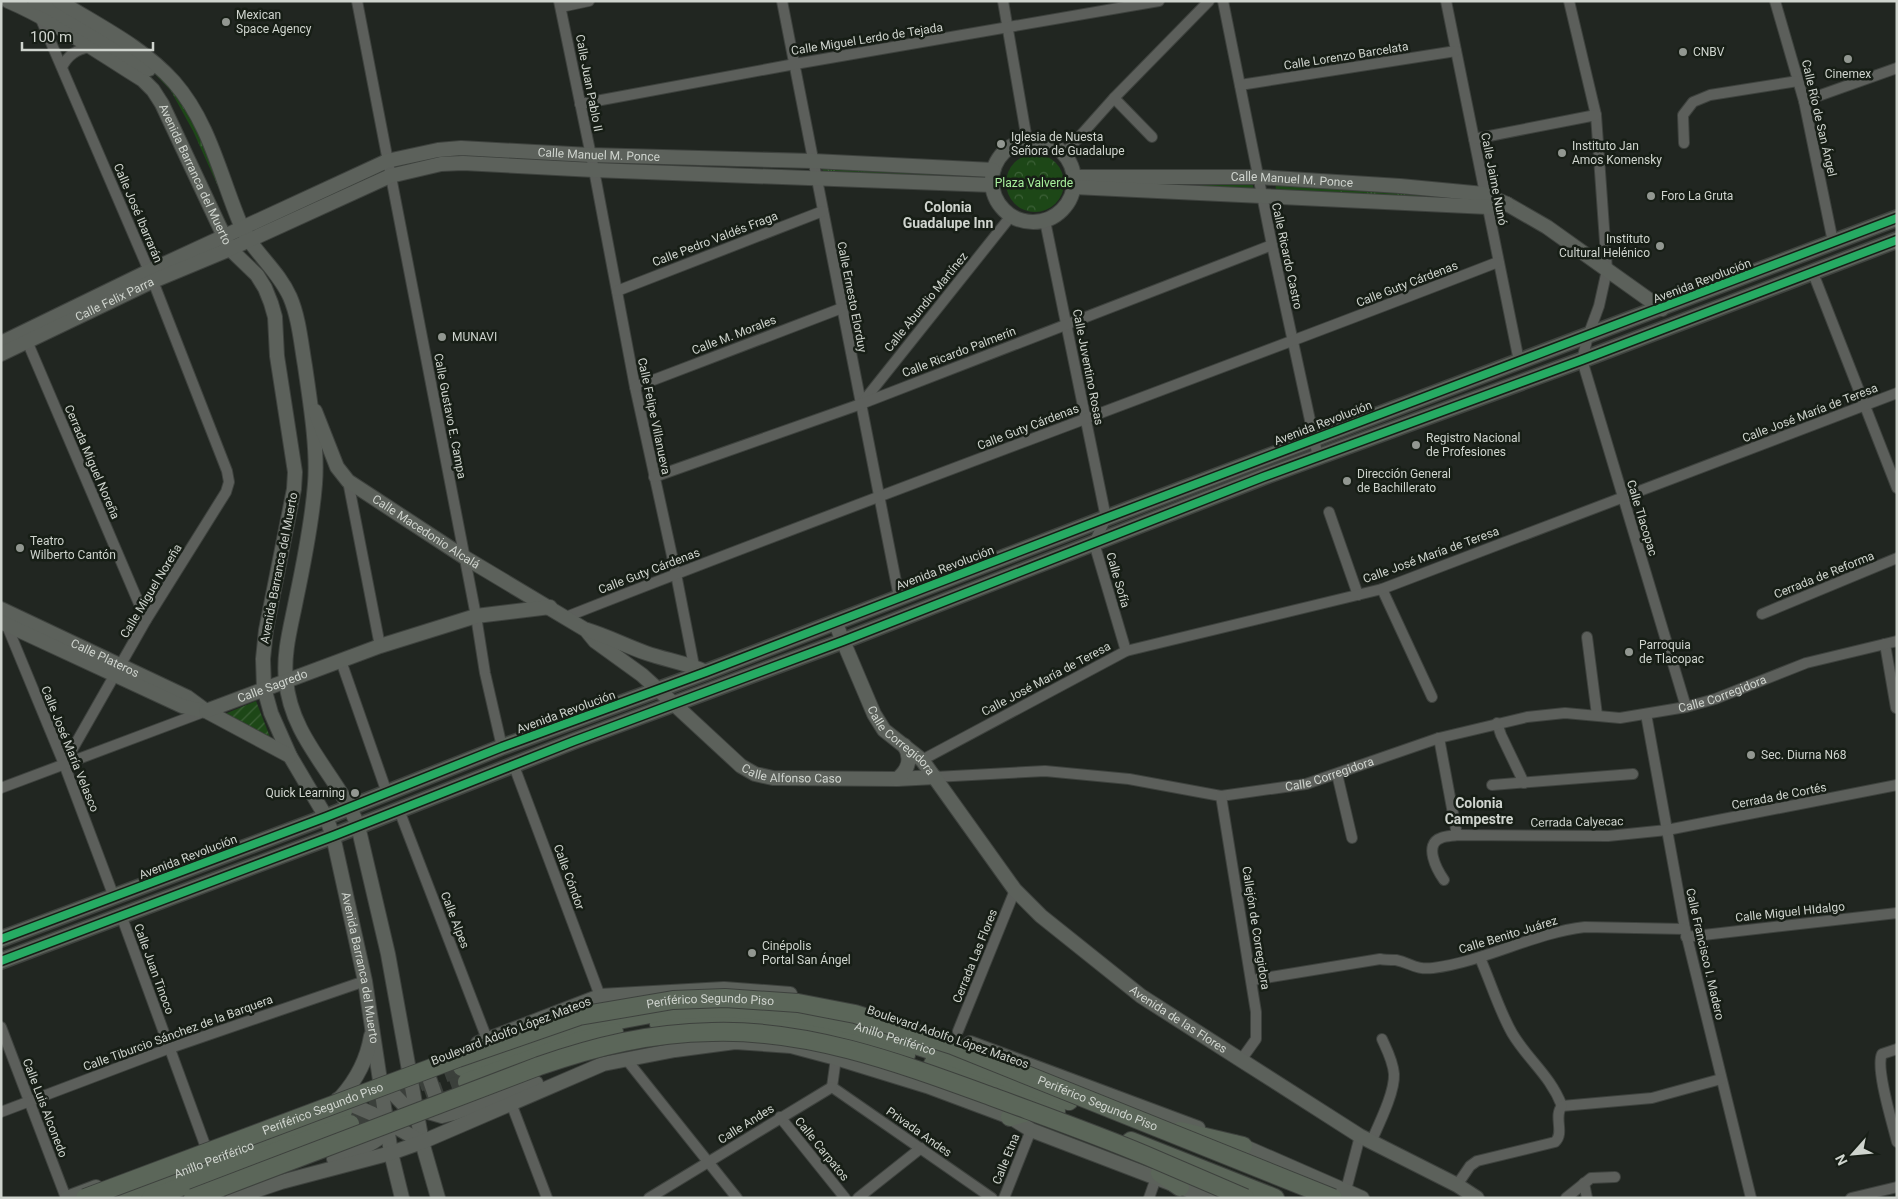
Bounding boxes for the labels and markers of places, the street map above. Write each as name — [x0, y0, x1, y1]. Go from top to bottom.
place label: Mexican Space Agency — [236, 8, 312, 36]
marker: Mexican Space Agency — [220, 16, 232, 28]
place label: CNBV — [1693, 45, 1725, 59]
marker: CNBV — [1677, 46, 1689, 58]
marker: Cinemex — [1842, 53, 1854, 65]
place label: Cinemex — [1825, 67, 1871, 81]
place label: Iglesia de Nuesta Señora de Guadalupe — [1011, 130, 1125, 158]
marker: Iglesia de Nuesta Señora de Guadalupe — [995, 138, 1007, 150]
place label: Instituto Jan Amos Komensky — [1572, 139, 1662, 167]
marker: Instituto Jan Amos Komensky — [1556, 147, 1568, 159]
place label: Foro La Gruta — [1661, 189, 1733, 203]
marker: Foro La Gruta — [1645, 190, 1657, 202]
place label: Instituto Cultural Helénico — [1559, 232, 1650, 260]
marker: Instituto Cultural Helénico — [1654, 240, 1666, 252]
place label: MUNAVI — [452, 330, 497, 344]
marker: MUNAVI — [436, 331, 448, 343]
place label: Registro Nacional de Profesiones — [1426, 431, 1521, 459]
marker: Registro Nacional de Profesiones — [1410, 439, 1422, 451]
place label: Dirección General de Bachillerato — [1357, 467, 1451, 495]
marker: Dirección General de Bachillerato — [1341, 475, 1353, 487]
place label: Teatro Wilberto Cantón — [30, 534, 116, 562]
marker: Teatro Wilberto Cantón — [14, 542, 26, 554]
place label: Parroquia de Tlacopac — [1639, 638, 1704, 666]
marker: Parroquia de Tlacopac — [1623, 646, 1635, 658]
place label: Sec. Diurna N68 — [1761, 748, 1847, 762]
marker: Sec. Diurna N68 — [1745, 749, 1757, 761]
place label: Quick Learning — [266, 786, 345, 800]
marker: Quick Learning — [349, 787, 361, 799]
place label: Cinépolis Portal San Ángel — [762, 939, 851, 967]
marker: Cinépolis Portal San Ángel — [746, 947, 758, 959]

